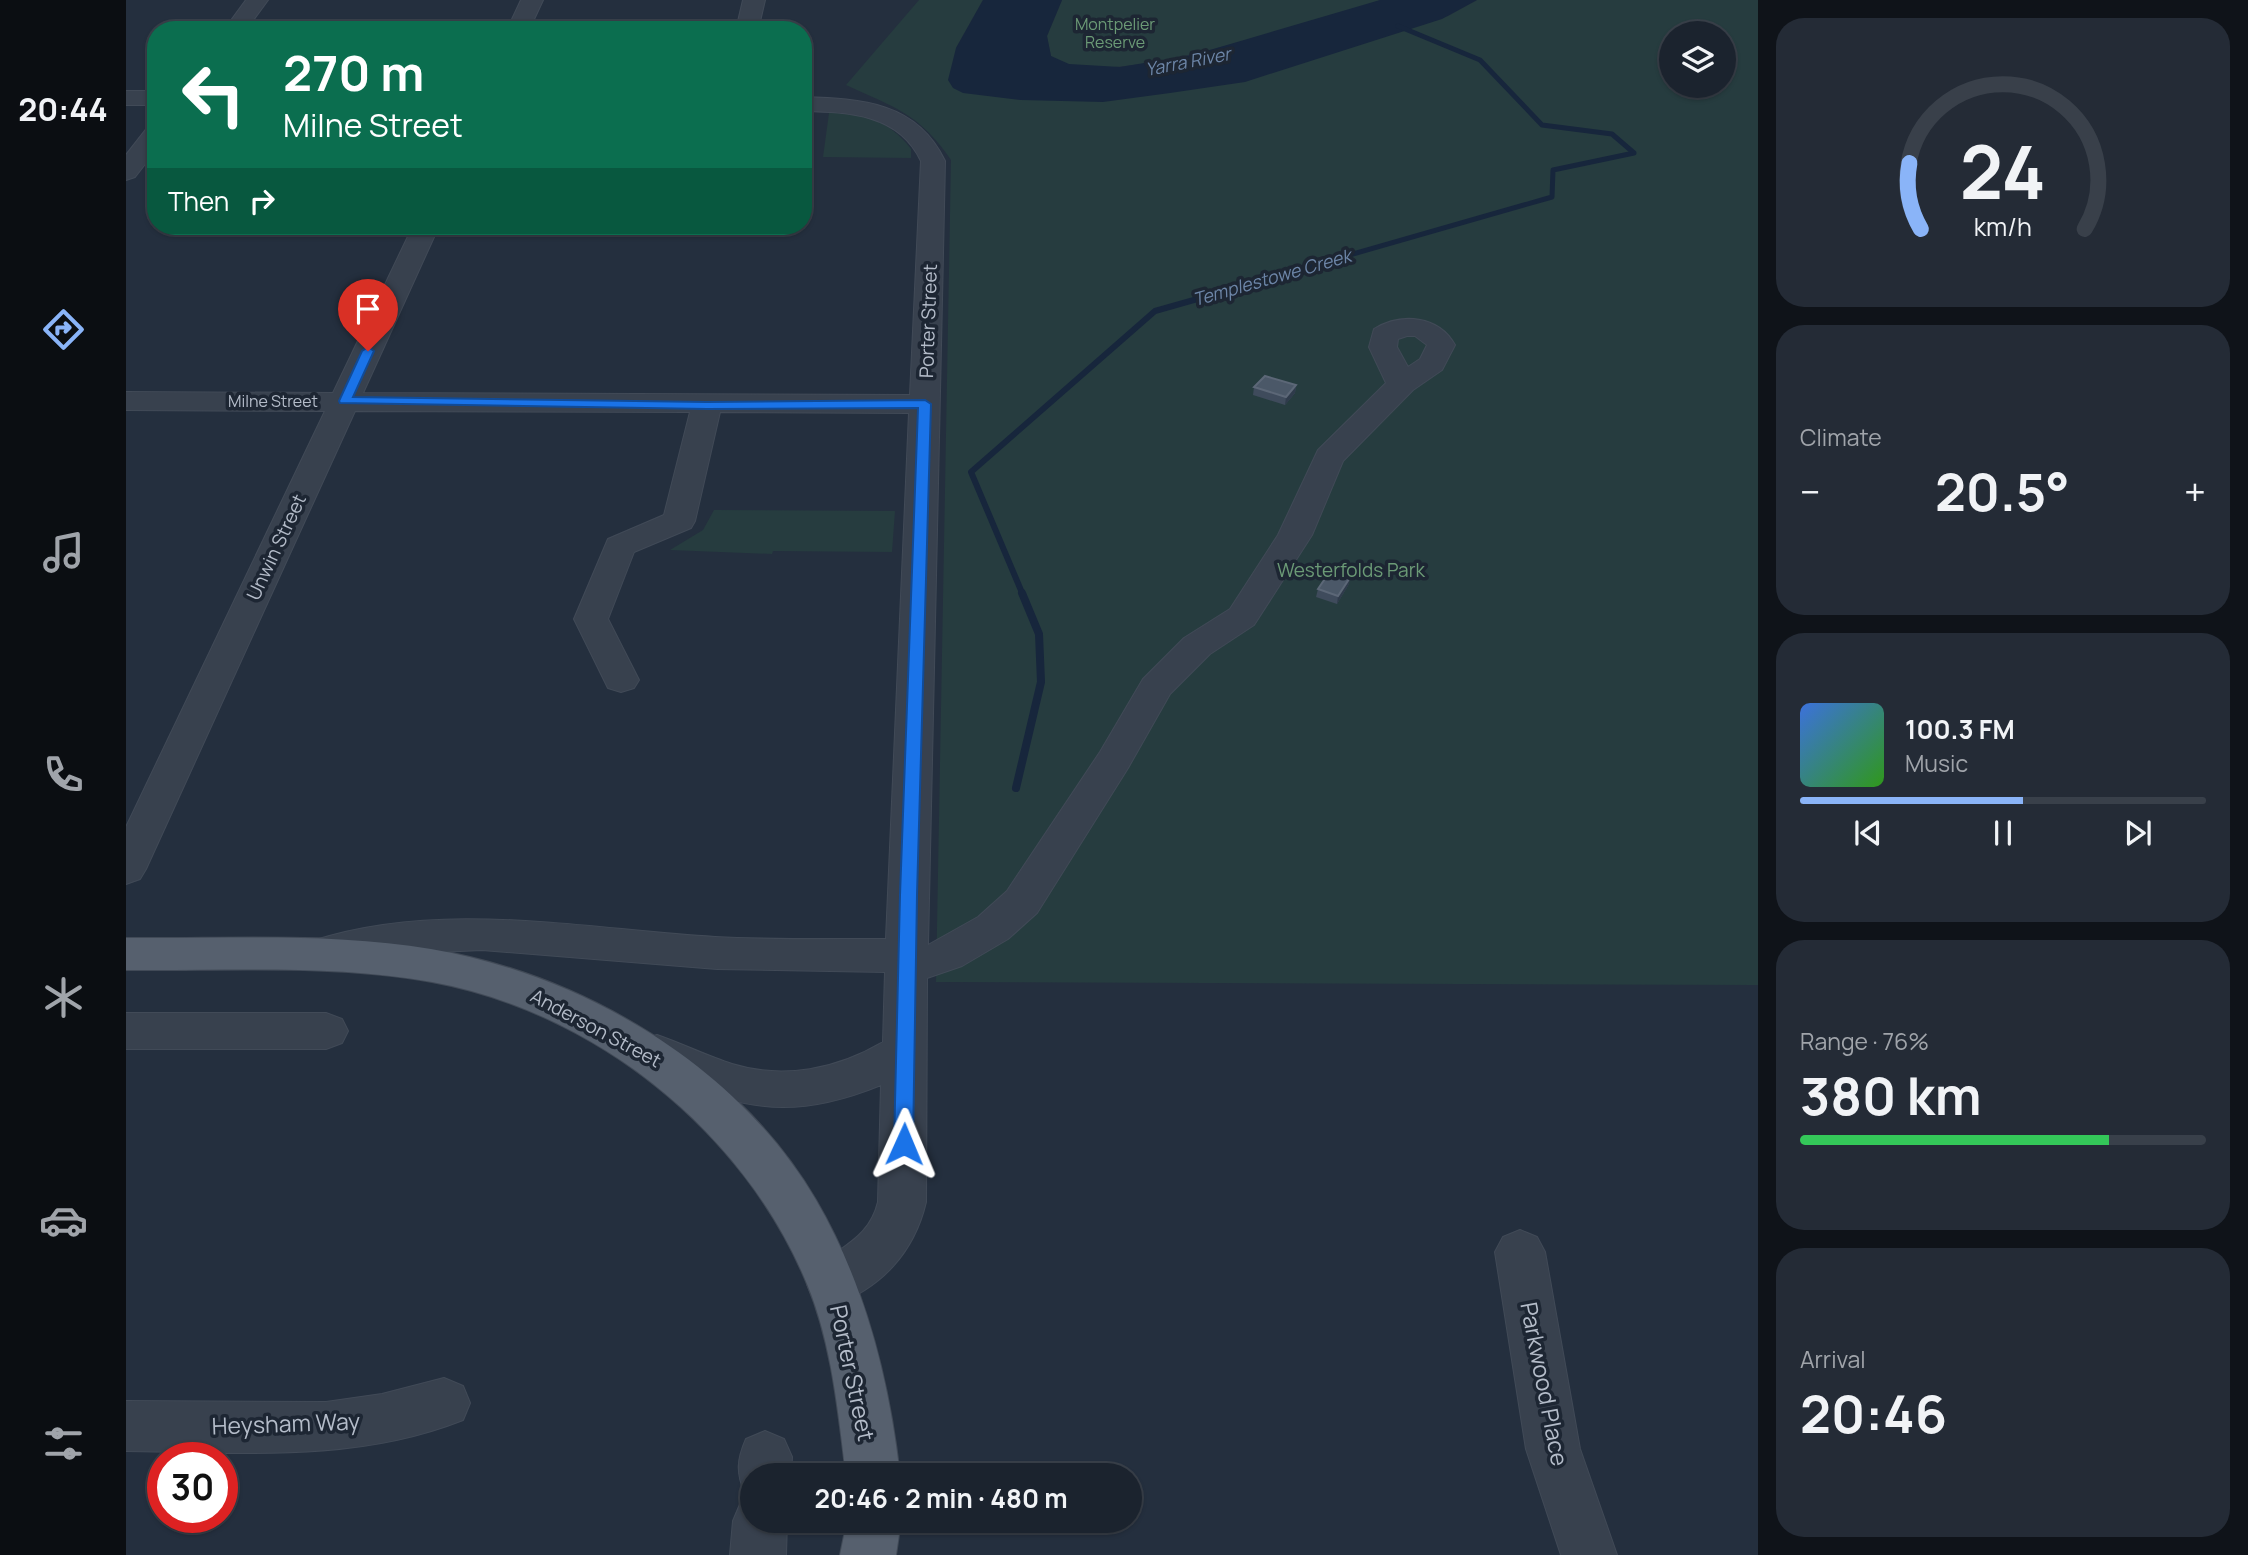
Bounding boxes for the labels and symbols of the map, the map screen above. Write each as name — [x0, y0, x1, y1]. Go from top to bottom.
park label: Montpelier Reserve — [1075, 13, 1155, 53]
water label: Yarra River — [1143, 41, 1235, 81]
water label: Templestowe Creek — [1190, 242, 1357, 311]
street label: Porter Street — [913, 263, 943, 379]
pin — [338, 279, 398, 351]
street label: Milne Street — [228, 390, 318, 412]
street label: Unwin Street — [240, 490, 312, 604]
park label: Westerfolds Park — [1277, 557, 1425, 583]
street label: Anderson Street — [526, 983, 666, 1073]
position arrow — [867, 1107, 941, 1181]
street label: Parkwood Place — [1513, 1299, 1577, 1468]
street label: Porter Street — [823, 1302, 883, 1444]
street label: Heysham Way — [211, 1404, 361, 1442]
speed limit sign: 30 — [147, 1442, 238, 1533]

